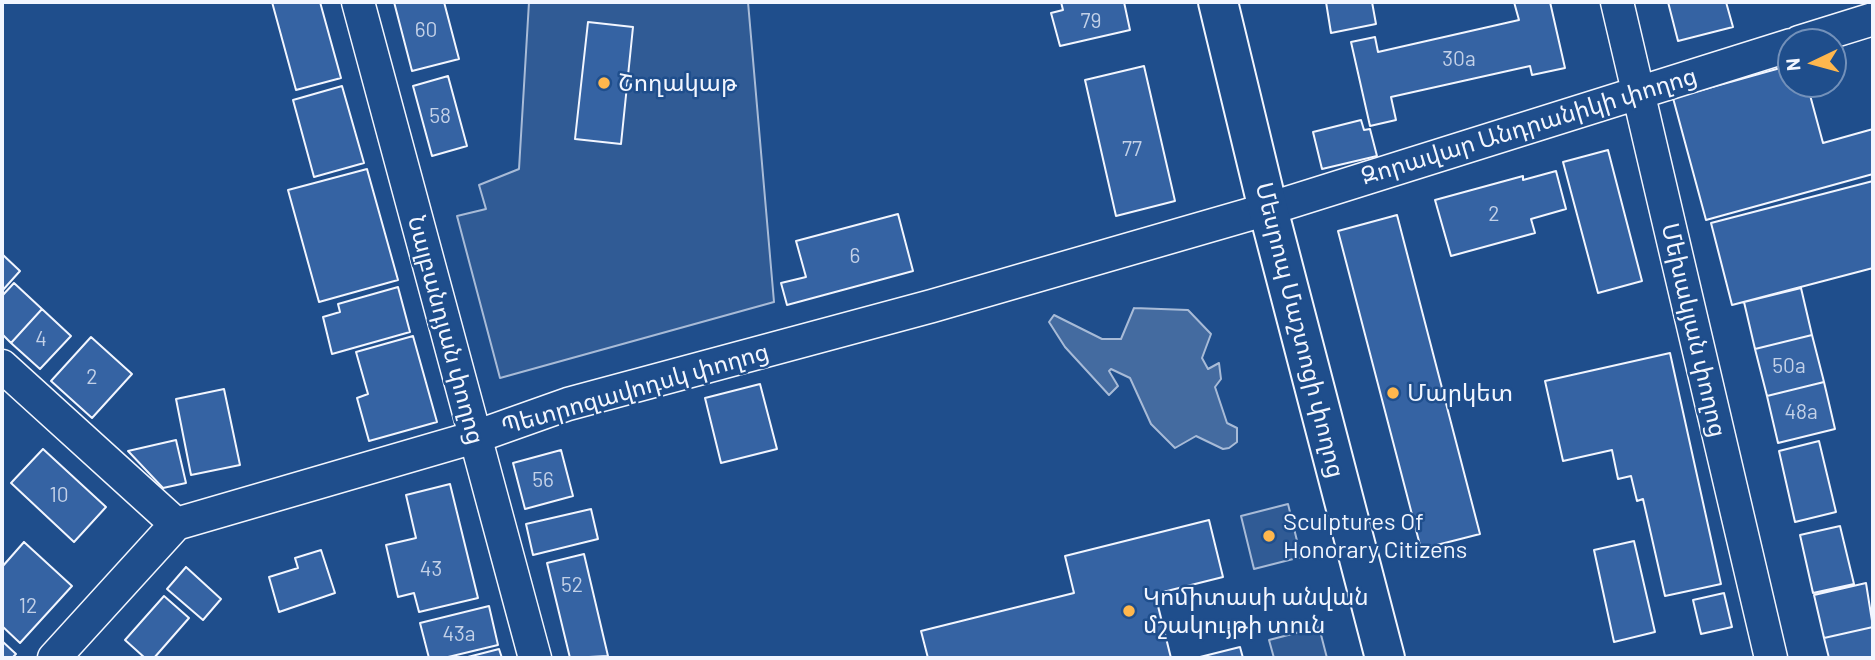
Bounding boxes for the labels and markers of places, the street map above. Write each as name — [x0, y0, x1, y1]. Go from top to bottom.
place label: Շողակաթ — [618, 69, 737, 97]
marker: Շողակաթ — [596, 75, 612, 91]
place label: Մարկետ — [1407, 379, 1513, 407]
marker: Մարկետ — [1385, 385, 1401, 401]
place label: Sculptures Of Honorary Citizens — [1283, 508, 1467, 564]
marker: Sculptures Of Honorary Citizens — [1261, 528, 1277, 544]
place label: Կոմիտասի անվան մշակույթի տուն — [1143, 583, 1369, 639]
marker: Կոմիտասի անվան մշակույթի տուն — [1121, 603, 1137, 619]

